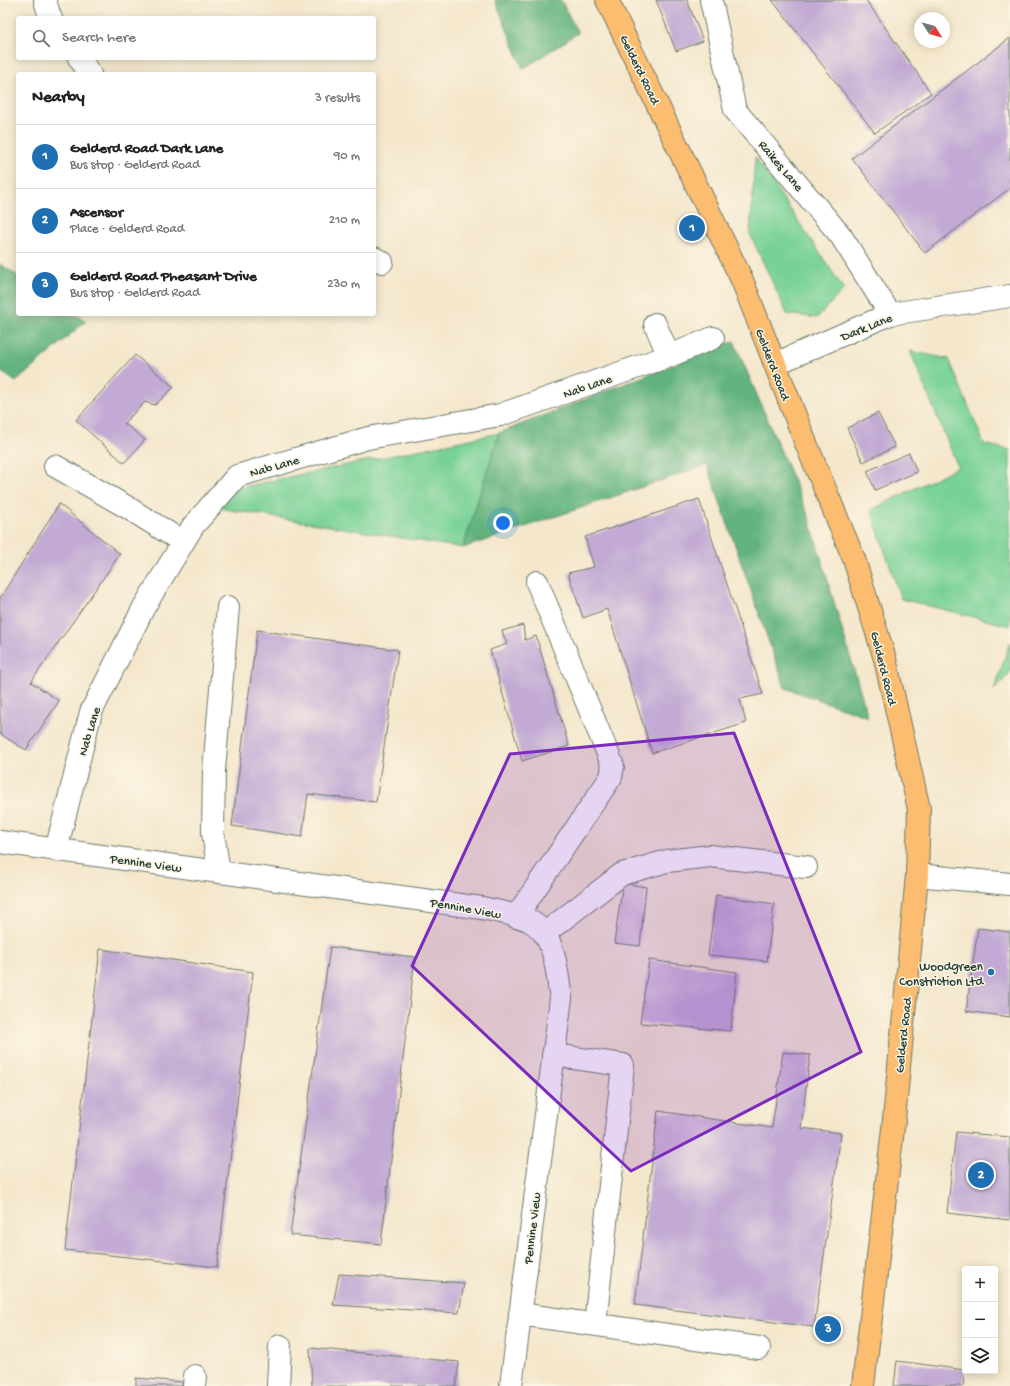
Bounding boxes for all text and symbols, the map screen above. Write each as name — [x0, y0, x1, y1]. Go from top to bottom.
north arrow — [914, 12, 950, 48]
search box — [16, 16, 376, 60]
icon: search — [30, 27, 52, 49]
text: Search here — [62, 29, 136, 47]
street label: Gelderd Road — [615, 33, 663, 109]
text: Nearby — [32, 88, 85, 108]
text: 3 results — [315, 91, 360, 106]
street label: Raikes Lane — [754, 138, 806, 195]
text: Gelderd Road Dark Lane — [70, 140, 223, 158]
text: 1 — [42, 149, 48, 164]
text: 90 m — [334, 149, 360, 164]
text: Bus stop · Gelderd Road — [70, 158, 200, 173]
text: Ascensor — [70, 204, 123, 222]
text: 2 — [42, 213, 48, 228]
text: 210 m — [329, 213, 360, 228]
pin: 1 — [679, 213, 705, 243]
text: Place · Gelderd Road — [70, 222, 184, 237]
text: Gelderd Road Pheasant Drive — [70, 268, 257, 286]
text: 3 — [42, 277, 48, 292]
text: 230 m — [327, 277, 360, 292]
text: Bus stop · Gelderd Road — [70, 286, 200, 301]
street label: Dark Lane — [838, 311, 895, 346]
street label: Gelderd Road — [751, 327, 793, 404]
street label: Nab Lane — [561, 372, 614, 403]
street label: Nab Lane — [248, 453, 301, 482]
your location — [493, 513, 513, 533]
street label: Gelderd Road — [866, 630, 899, 709]
street label: Nab Lane — [76, 705, 105, 758]
street label: Pennine View — [108, 852, 182, 877]
street label: Pennine View — [428, 896, 502, 923]
place label: Woodgreen Constriction Ltd — [899, 960, 984, 990]
marker: Woodgreen Constriction Ltd — [986, 967, 996, 977]
street label: Gelderd Road — [893, 995, 916, 1074]
pin: 2 — [968, 1160, 994, 1190]
street label: Pennine View — [522, 1192, 545, 1266]
map controls — [962, 1266, 998, 1374]
button: + — [962, 1266, 998, 1302]
button: − — [962, 1302, 998, 1338]
pin: 3 — [815, 1314, 841, 1344]
button: layers — [962, 1338, 998, 1374]

